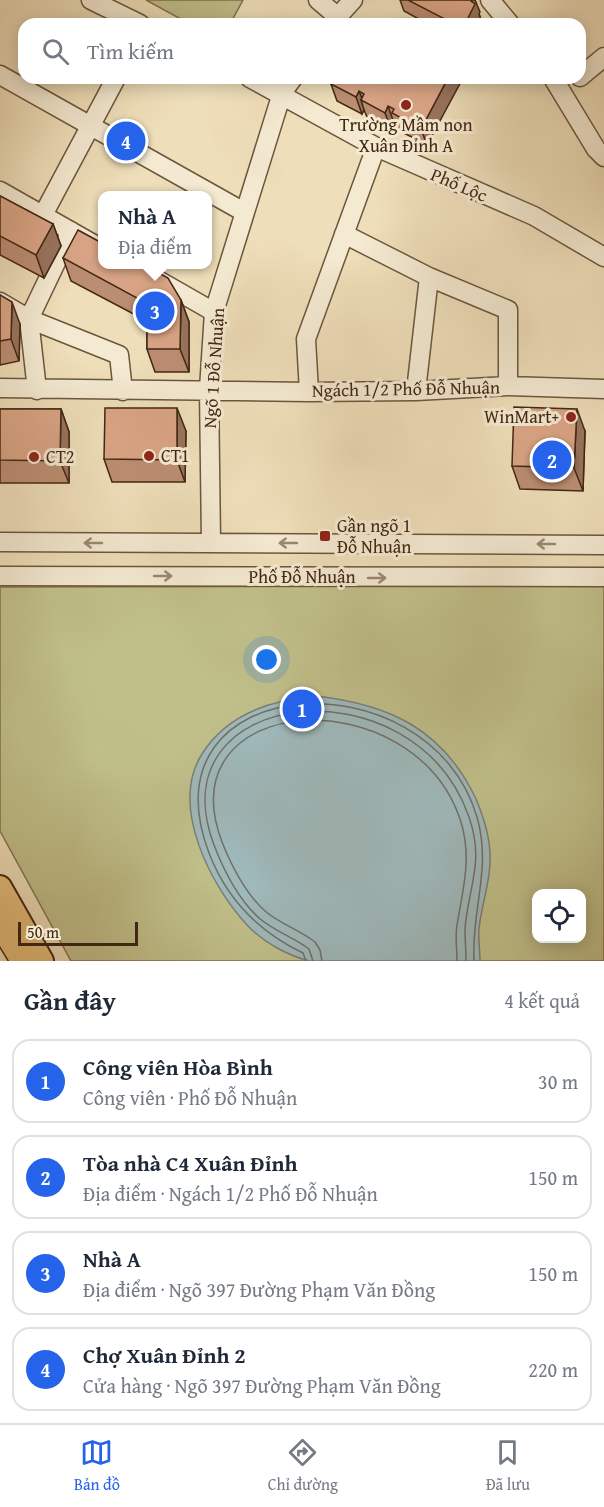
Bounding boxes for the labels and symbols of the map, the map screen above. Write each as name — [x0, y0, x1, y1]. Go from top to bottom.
marker: Trường Mầm non Xuân Đỉnh A — [399, 98, 413, 112]
place label: Trường Mầm non Xuân Đỉnh A — [339, 111, 473, 159]
pin: 4 — [106, 118, 146, 164]
street label: Phố Lộc — [427, 161, 492, 208]
pin: 3 — [136, 288, 174, 334]
street label: Ngõ 1 Đỗ Nhuận — [196, 307, 231, 429]
street label: Ngách 1/2 Phố Đỗ Nhuận — [312, 373, 500, 404]
place label: WinMart+ — [484, 403, 559, 430]
marker: WinMart+ — [564, 410, 578, 424]
pin: 2 — [532, 438, 572, 482]
place label: CT1 — [161, 442, 190, 469]
place label: CT2 — [46, 443, 75, 470]
marker: CT1 — [142, 449, 156, 463]
marker: CT2 — [27, 450, 41, 464]
place label: Gần ngõ 1 Đỗ Nhuận — [337, 512, 411, 560]
marker: Gần ngõ 1 Đỗ Nhuận — [318, 529, 332, 543]
one-way arrow — [83, 537, 103, 549]
one-way arrow — [278, 537, 298, 549]
one-way arrow — [536, 538, 556, 550]
street label: Phố Đỗ Nhuận — [248, 563, 356, 590]
one-way arrow — [153, 570, 173, 582]
one-way arrow — [367, 572, 387, 584]
your location — [252, 645, 281, 674]
pin: 1 — [282, 686, 322, 732]
scale bar — [18, 919, 138, 946]

